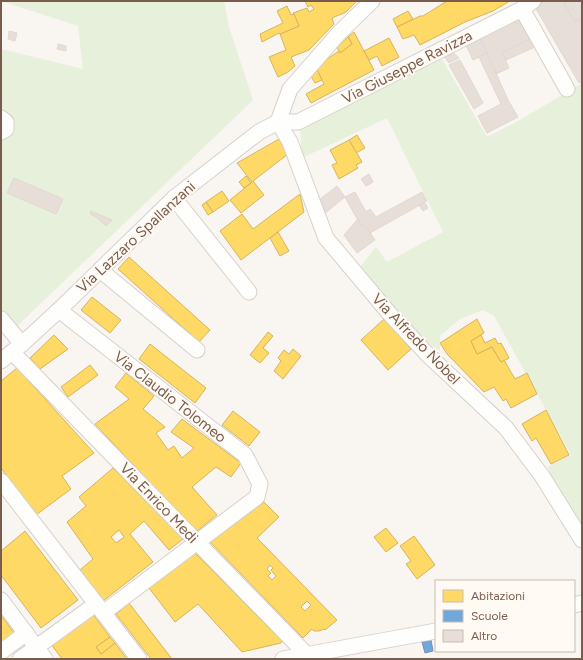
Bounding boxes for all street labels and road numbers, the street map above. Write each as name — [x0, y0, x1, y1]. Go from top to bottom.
street label: Via Giuseppe Ravizza — [339, 26, 475, 108]
street label: Via Lazzaro Spallanzani — [73, 177, 199, 297]
street label: Via Alfredo Nobel — [368, 290, 464, 388]
street label: Via Claudio Tolomeo — [110, 347, 230, 447]
street label: Via Enrico Medi — [116, 459, 202, 547]

